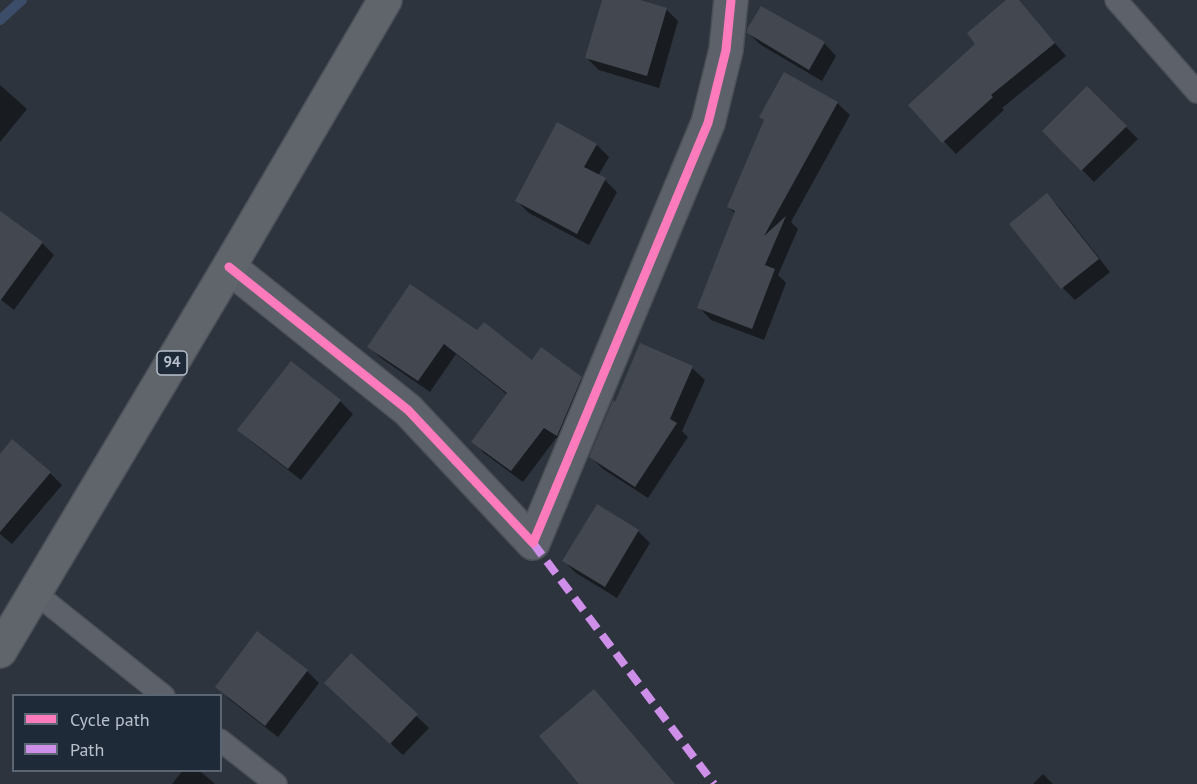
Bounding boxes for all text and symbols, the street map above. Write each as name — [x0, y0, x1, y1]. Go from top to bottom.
road number: 94 — [157, 351, 187, 375]
legend — [12, 694, 222, 772]
text: Cycle path — [70, 708, 150, 731]
text: Path — [70, 738, 104, 761]

